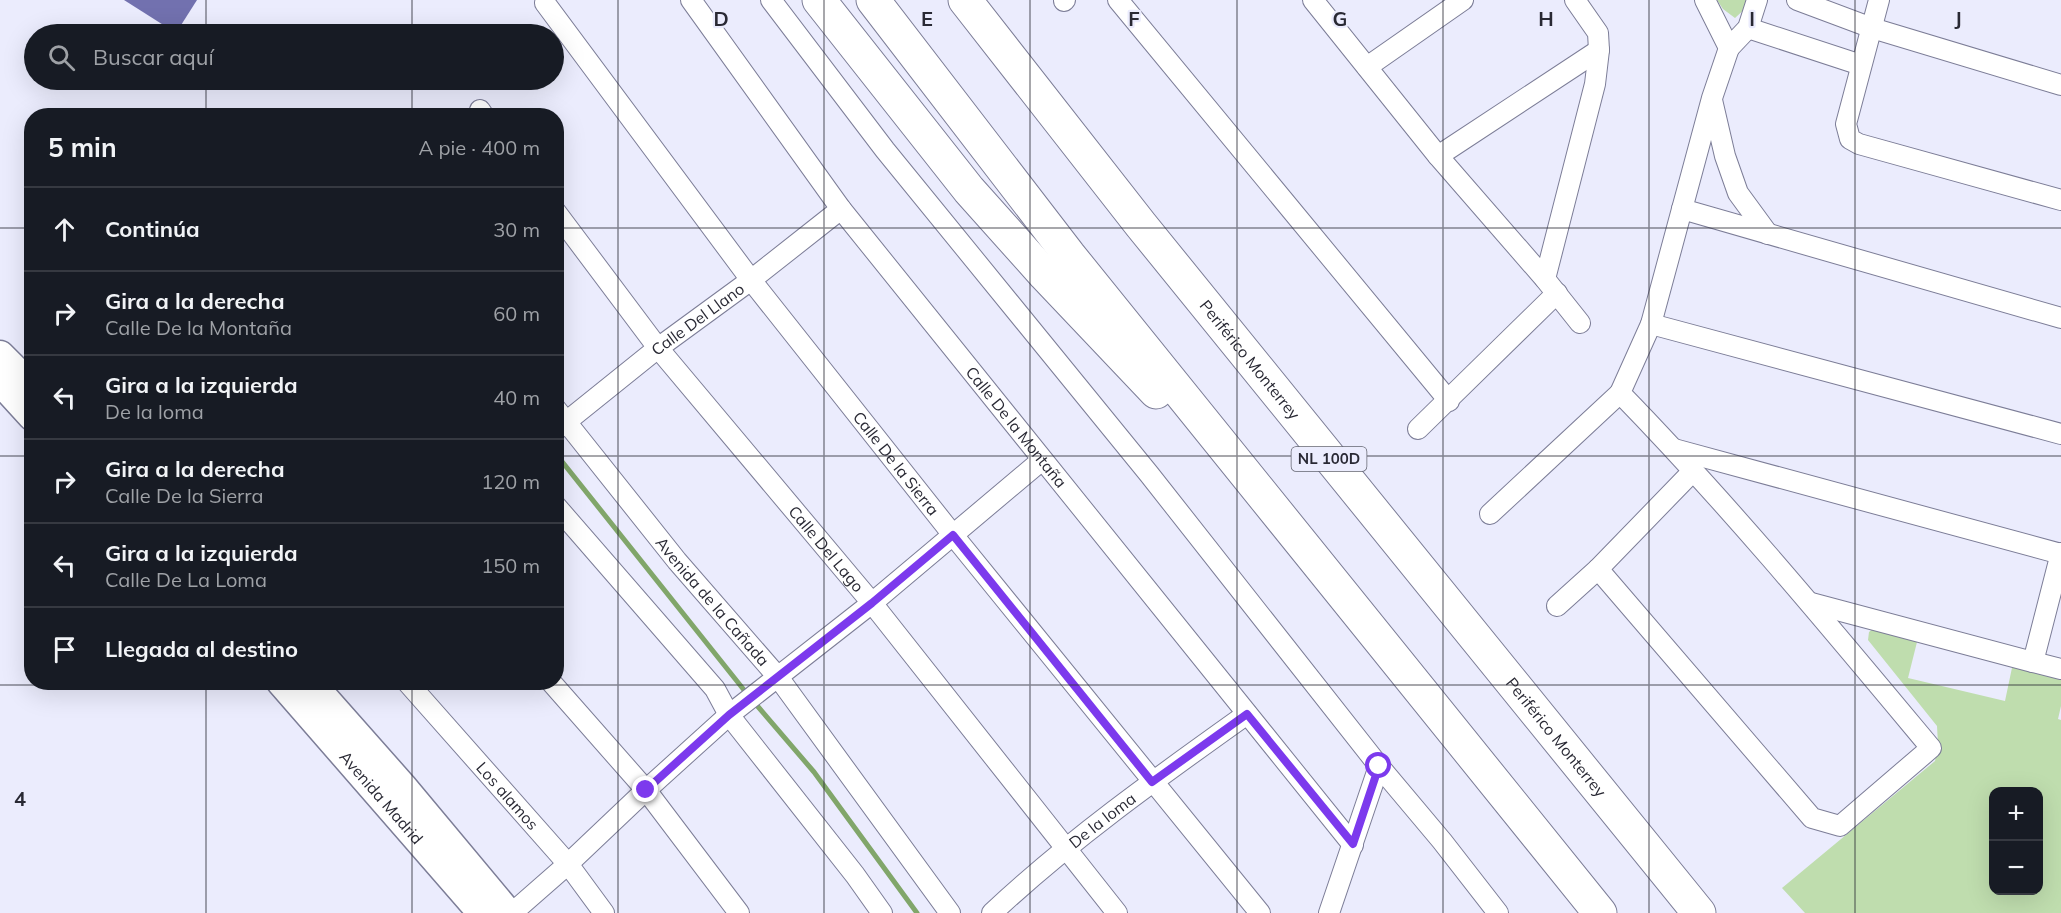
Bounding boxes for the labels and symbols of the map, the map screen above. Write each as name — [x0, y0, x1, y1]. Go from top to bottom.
text: D — [713, 6, 729, 31]
text: E — [921, 6, 933, 31]
text: F — [1128, 6, 1140, 31]
text: G — [1333, 6, 1347, 31]
text: H — [1538, 6, 1554, 31]
text: I — [1749, 6, 1755, 31]
text: J — [1954, 6, 1962, 31]
street label: Calle Del Llano — [647, 278, 748, 360]
street label: Periférico Monterrey — [1196, 296, 1305, 424]
street label: Calle De la Montaña — [962, 362, 1071, 492]
street label: Calle De la Sierra — [849, 407, 943, 519]
road number: NL 100D — [1292, 447, 1366, 471]
street label: Calle Del Lago — [784, 501, 868, 596]
street label: Avenida de la Cañada — [652, 533, 774, 670]
street label: Periférico Monterrey — [1502, 673, 1611, 801]
street label: Avenida Madrid — [335, 747, 427, 848]
route start — [1365, 752, 1391, 778]
street label: Los alamos — [472, 758, 543, 834]
route end — [632, 776, 658, 802]
text: 4 — [14, 786, 26, 811]
street label: De la loma — [1065, 788, 1139, 852]

